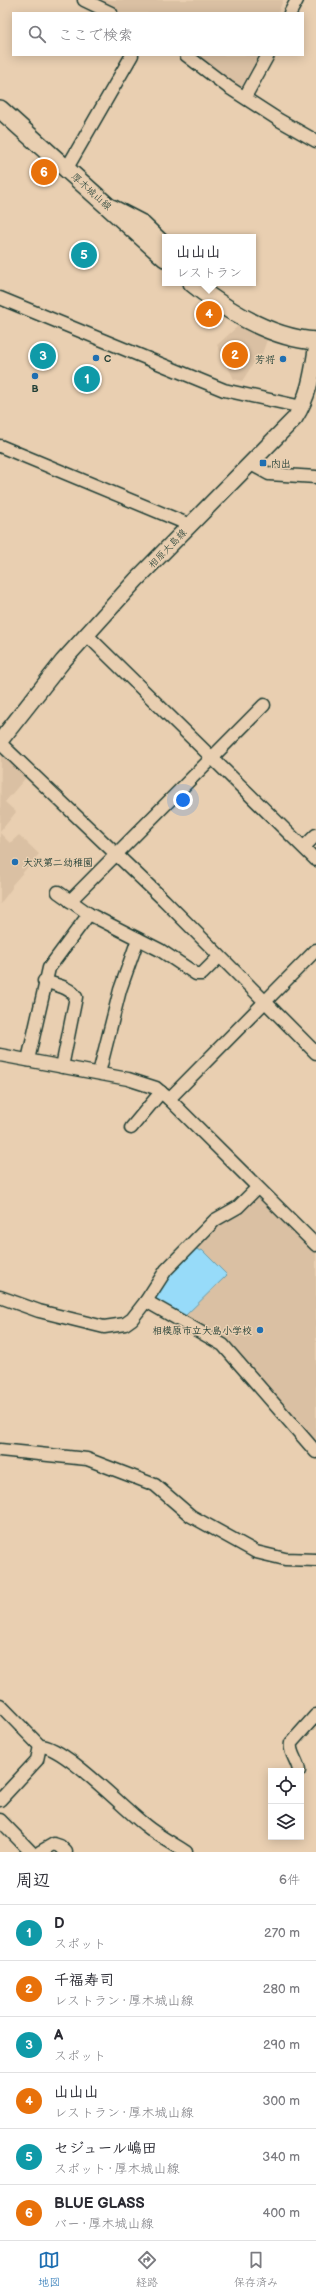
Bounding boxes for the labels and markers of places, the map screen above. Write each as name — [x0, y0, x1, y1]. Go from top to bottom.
pin: 6 — [31, 157, 57, 187]
pin: 5 — [71, 240, 97, 270]
pin: 4 — [196, 299, 222, 329]
pin: 2 — [222, 340, 248, 370]
pin: 3 — [30, 341, 56, 371]
marker: C — [91, 353, 101, 363]
place label: C — [104, 353, 111, 365]
place label: 芳将 — [255, 354, 276, 366]
marker: 芳将 — [278, 354, 288, 364]
pin: 1 — [74, 364, 100, 394]
marker: B — [30, 371, 40, 381]
place label: B — [31, 383, 39, 395]
marker: 内出 — [258, 458, 268, 468]
place label: 内出 — [271, 458, 291, 470]
marker: 大沢第二幼稚園 — [10, 857, 20, 867]
place label: 大沢第二幼稚園 — [23, 857, 93, 869]
place label: 相模原市立大島小学校 — [152, 1325, 252, 1337]
marker: 相模原市立大島小学校 — [255, 1325, 265, 1335]

